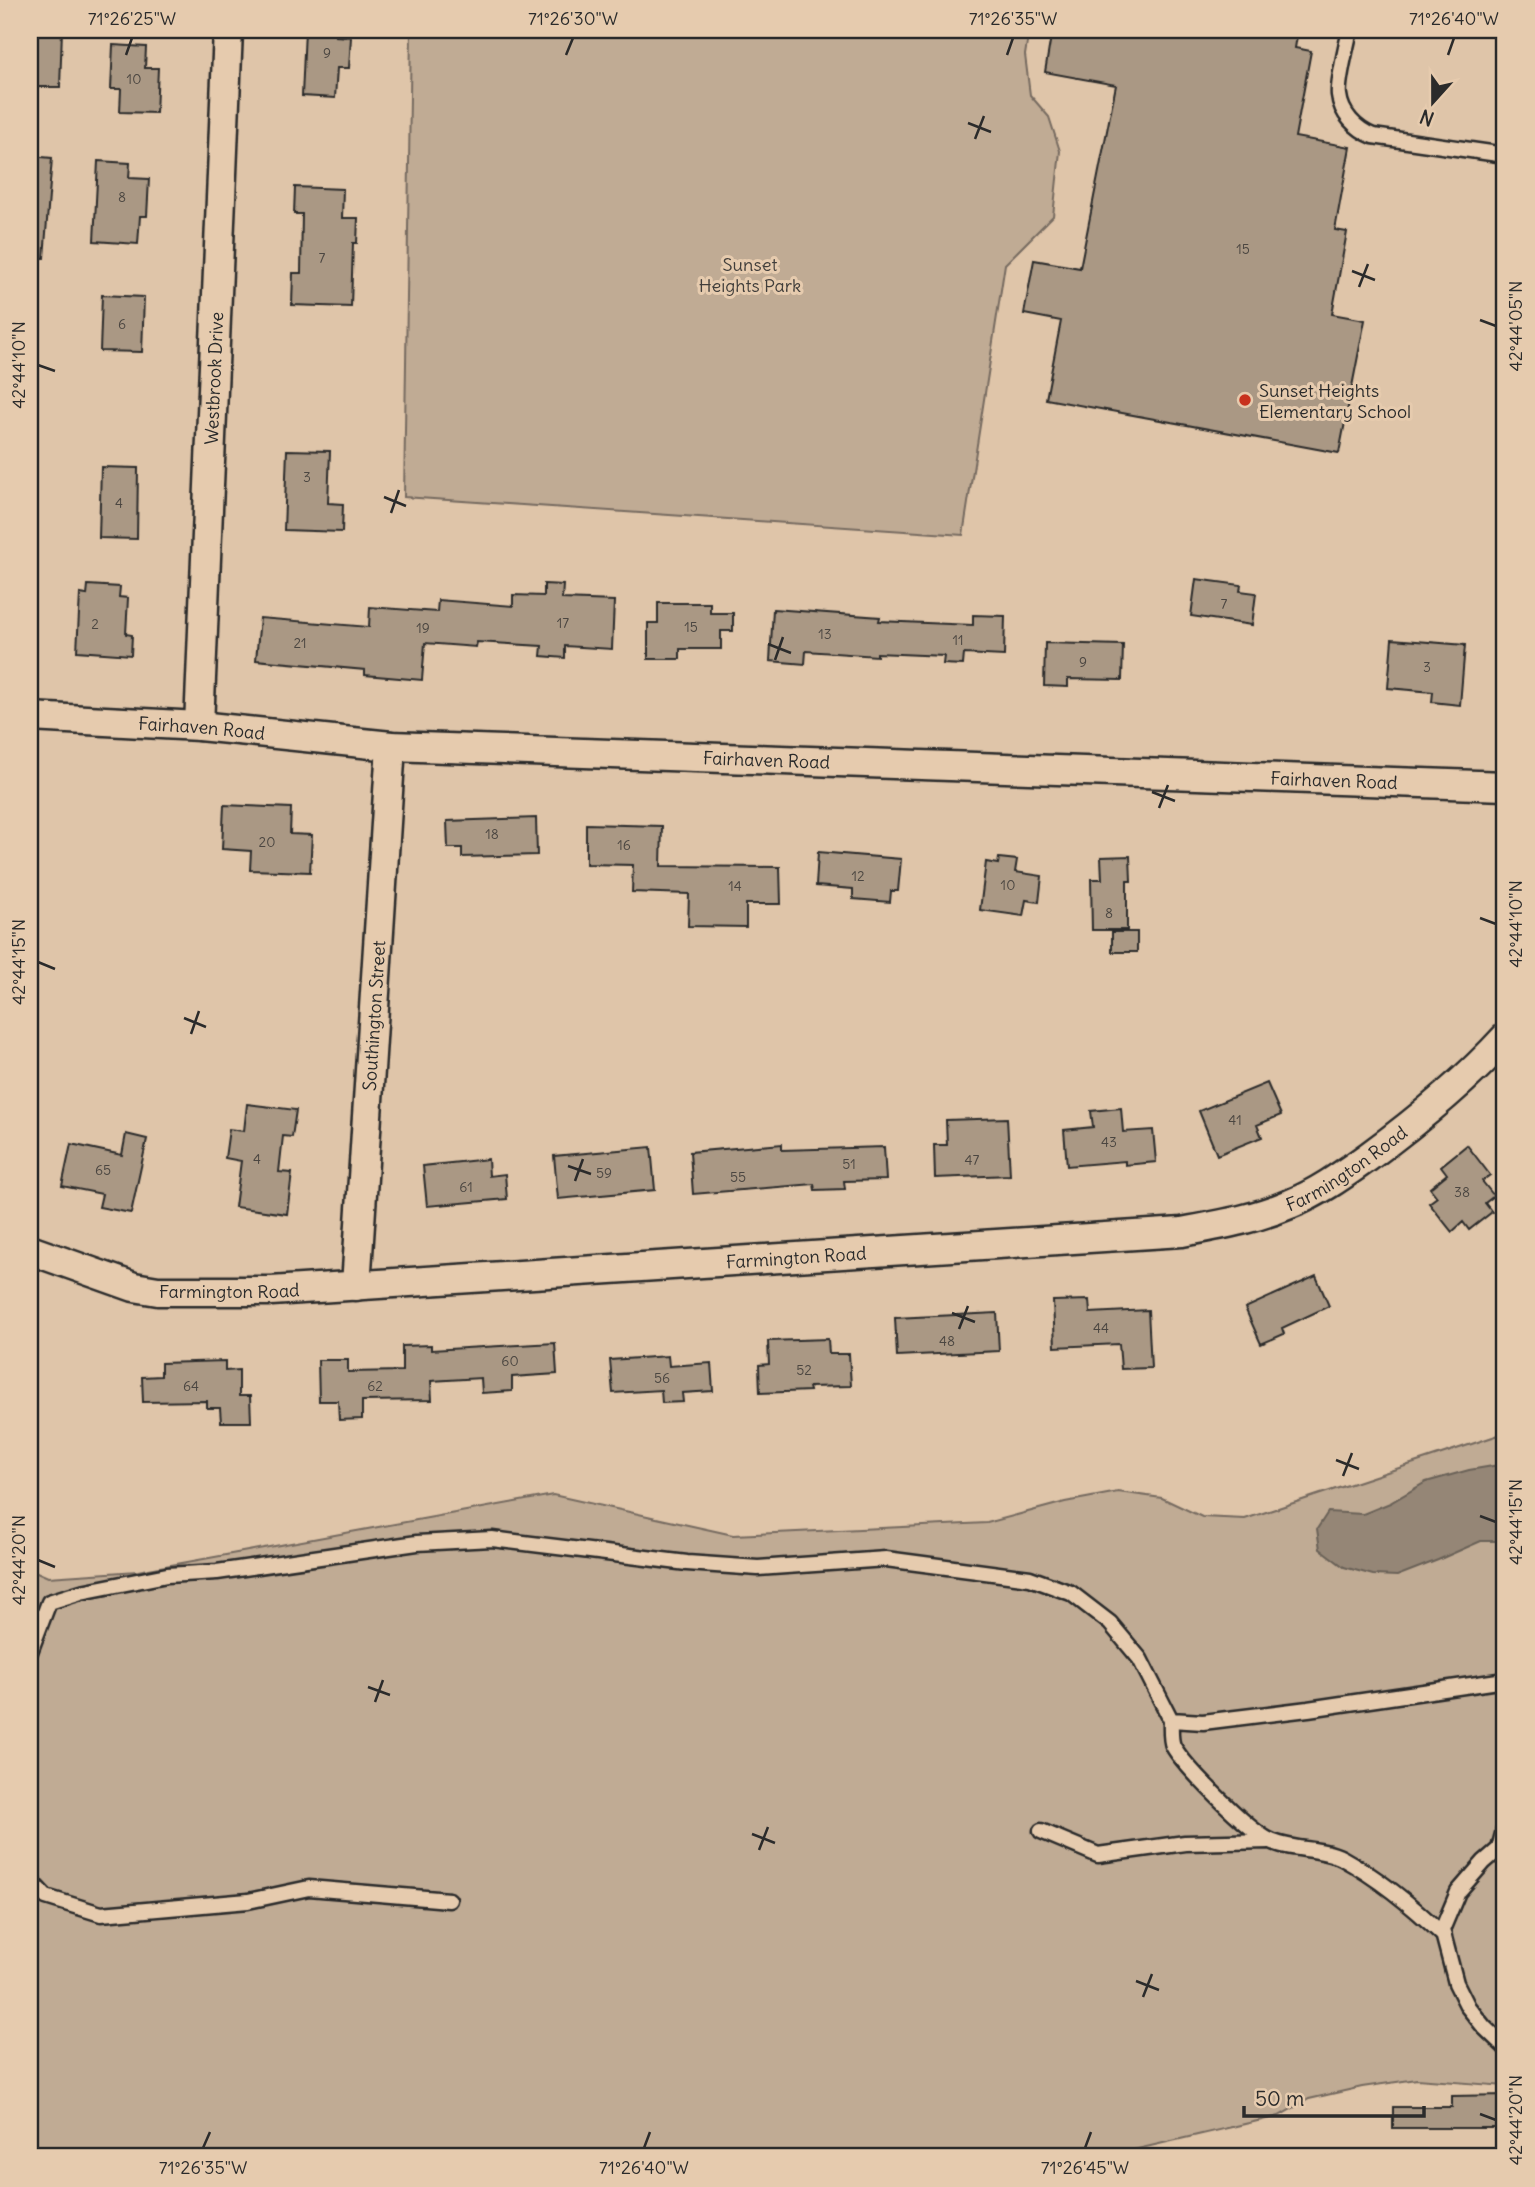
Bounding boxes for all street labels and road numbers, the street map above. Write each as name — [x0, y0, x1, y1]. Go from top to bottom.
street label: Westbrook Drive — [199, 311, 228, 445]
street label: Fairhaven Road — [138, 711, 267, 744]
street label: Fairhaven Road — [703, 746, 831, 773]
street label: Fairhaven Road — [1270, 766, 1398, 794]
street label: Southington Street — [357, 940, 390, 1091]
street label: Farmington Road — [1282, 1120, 1412, 1216]
street label: Farmington Road — [725, 1241, 867, 1273]
street label: Farmington Road — [159, 1278, 301, 1303]

